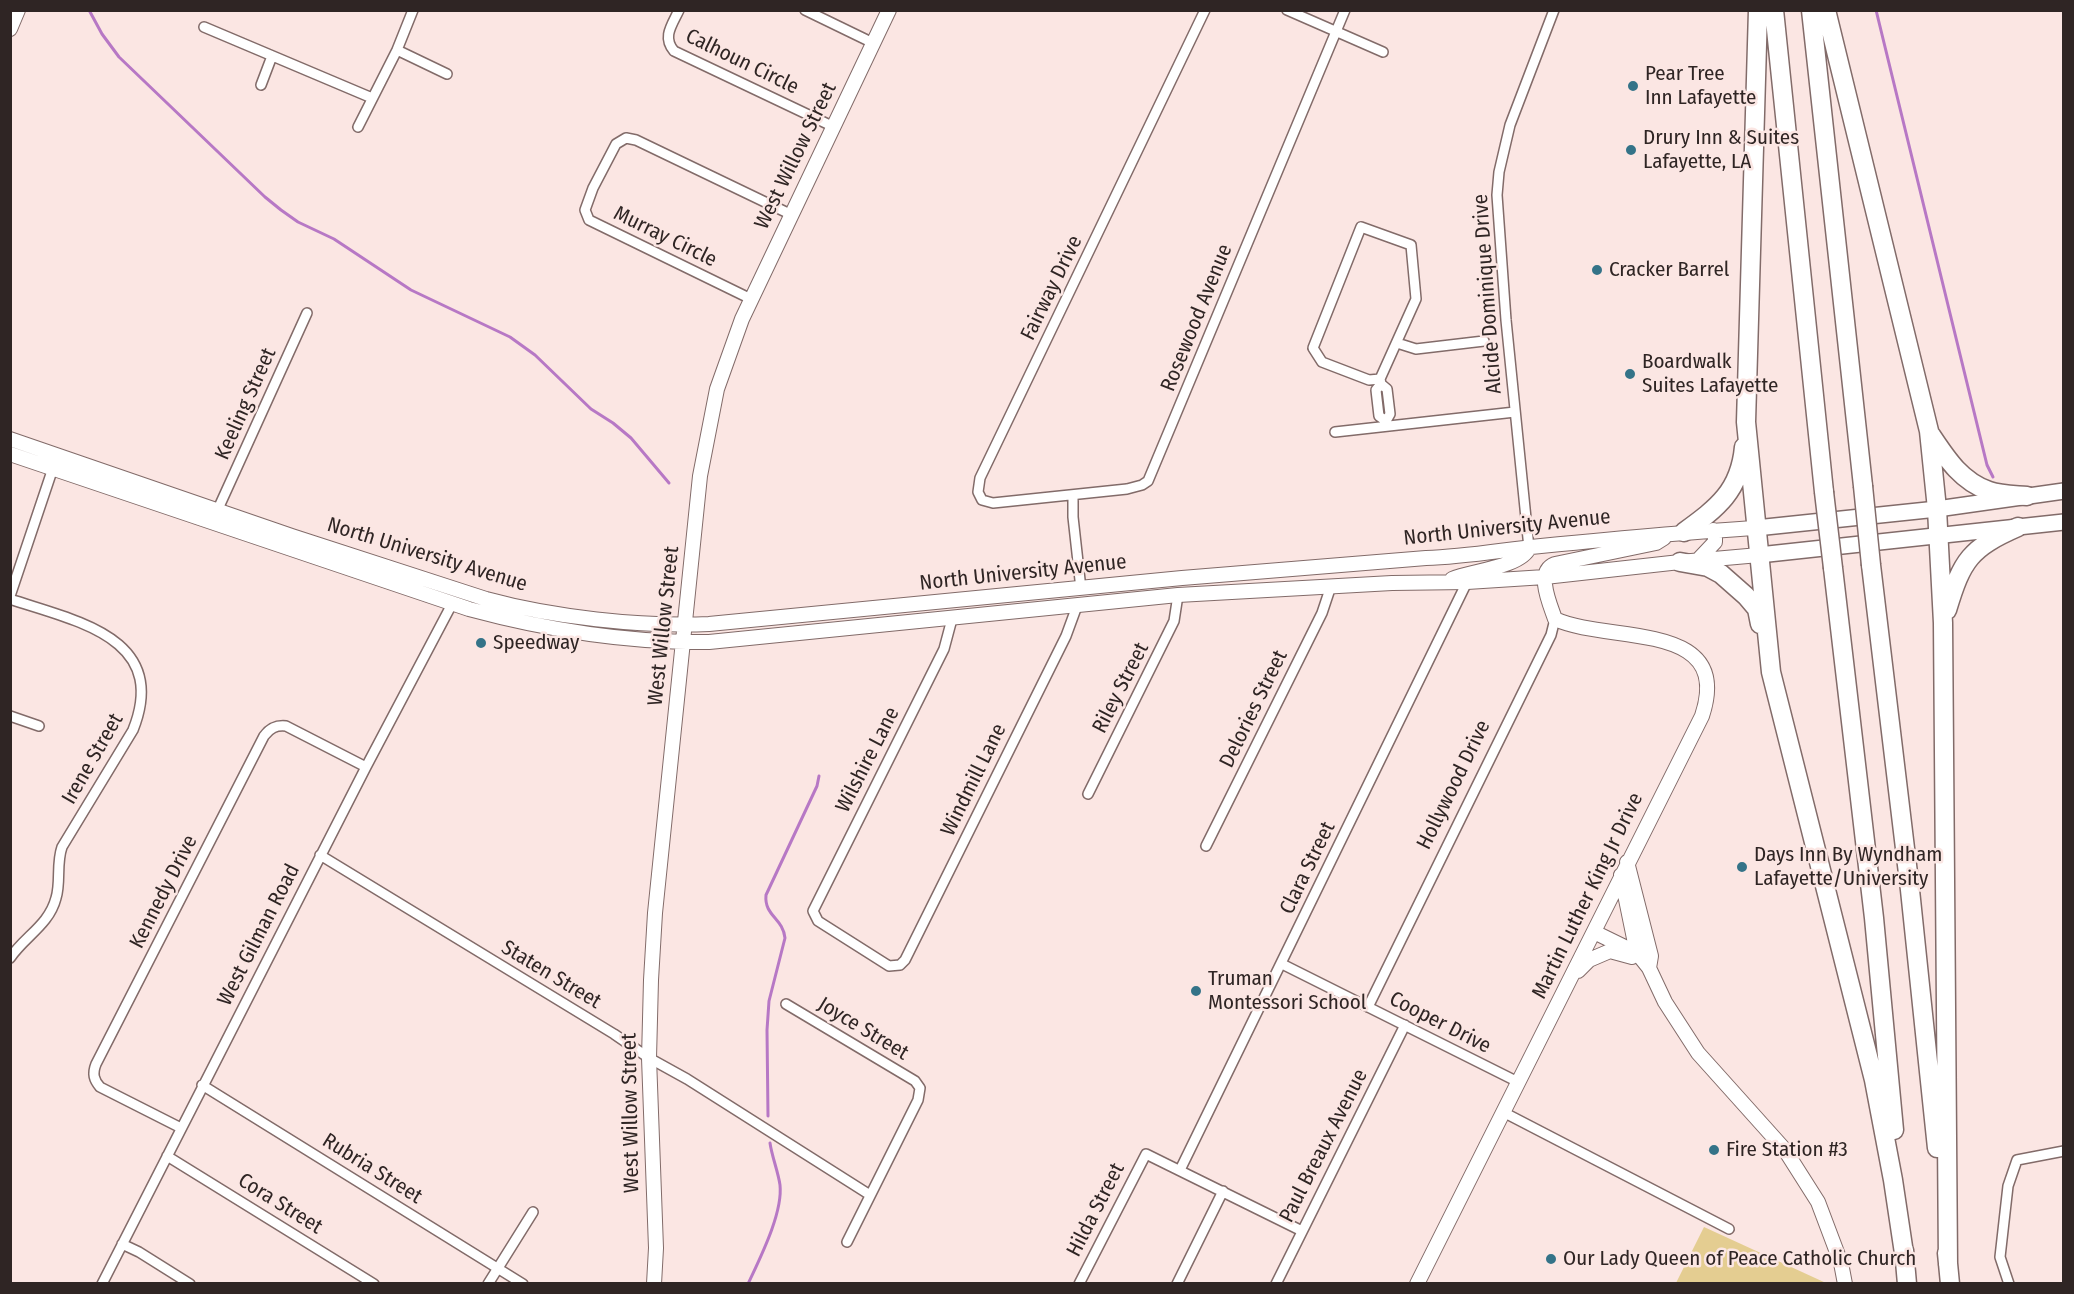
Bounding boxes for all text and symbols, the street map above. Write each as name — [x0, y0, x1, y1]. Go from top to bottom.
street label: Calhoun Circle — [681, 24, 803, 100]
place label: Pear Tree Inn Lafayette — [1645, 61, 1756, 111]
street label: West Willow Street — [750, 79, 842, 233]
marker: Pear Tree Inn Lafayette — [1626, 79, 1640, 93]
place label: Drury Inn & Suites Lafayette, LA — [1643, 125, 1799, 175]
marker: Drury Inn & Suites Lafayette, LA — [1624, 143, 1638, 157]
street label: Alcide Dominique Drive — [1468, 193, 1508, 395]
street label: Murray Circle — [609, 201, 721, 273]
street label: Fairway Drive — [1016, 232, 1088, 344]
street label: Rosewood Avenue — [1156, 241, 1238, 395]
place label: Cracker Barrel — [1609, 257, 1729, 283]
marker: Cracker Barrel — [1590, 263, 1604, 277]
street label: Keeling Street — [210, 344, 282, 464]
place label: Boardwalk Suites Lafayette — [1642, 349, 1778, 399]
marker: Boardwalk Suites Lafayette — [1623, 367, 1637, 381]
street label: North University Avenue — [1402, 505, 1612, 551]
street label: North University Avenue — [324, 513, 530, 597]
street label: West Willow Street — [643, 545, 685, 707]
street label: North University Avenue — [918, 550, 1128, 596]
place label: Speedway — [493, 630, 579, 656]
marker: Speedway — [474, 636, 488, 650]
street label: Riley Street — [1087, 638, 1155, 738]
street label: Delories Street — [1215, 646, 1293, 772]
street label: Wilshire Lane — [831, 703, 905, 817]
street label: Irene Street — [57, 709, 129, 809]
street label: Hollywood Drive — [1412, 716, 1496, 854]
street label: Windmill Lane — [936, 720, 1012, 840]
street label: Martin Luther King Jr Drive — [1527, 789, 1649, 1003]
street label: Clara Street — [1275, 818, 1341, 918]
street label: Kennedy Drive — [125, 831, 203, 953]
place label: Days Inn By Wyndham Lafayette/University — [1754, 842, 1942, 892]
street label: West Gilman Road — [212, 860, 306, 1010]
marker: Days Inn By Wyndham Lafayette/University — [1735, 860, 1749, 874]
street label: Staten Street — [497, 935, 605, 1015]
place label: Truman Montessori School — [1208, 966, 1366, 1016]
marker: Truman Montessori School — [1189, 984, 1203, 998]
street label: Cooper Drive — [1385, 987, 1495, 1059]
street label: Joyce Street — [813, 992, 913, 1066]
street label: West Willow Street — [617, 1033, 645, 1193]
street label: Paul Breaux Avenue — [1275, 1065, 1373, 1227]
street label: Rubria Street — [317, 1128, 427, 1210]
place label: Fire Station #3 — [1726, 1137, 1848, 1163]
marker: Fire Station #3 — [1707, 1143, 1721, 1157]
street label: Hilda Street — [1062, 1159, 1130, 1261]
street label: Cora Street — [233, 1168, 327, 1240]
place label: Our Lady Queen of Peace Catholic Church — [1563, 1246, 1916, 1272]
marker: Our Lady Queen of Peace Catholic Church — [1544, 1252, 1558, 1266]

